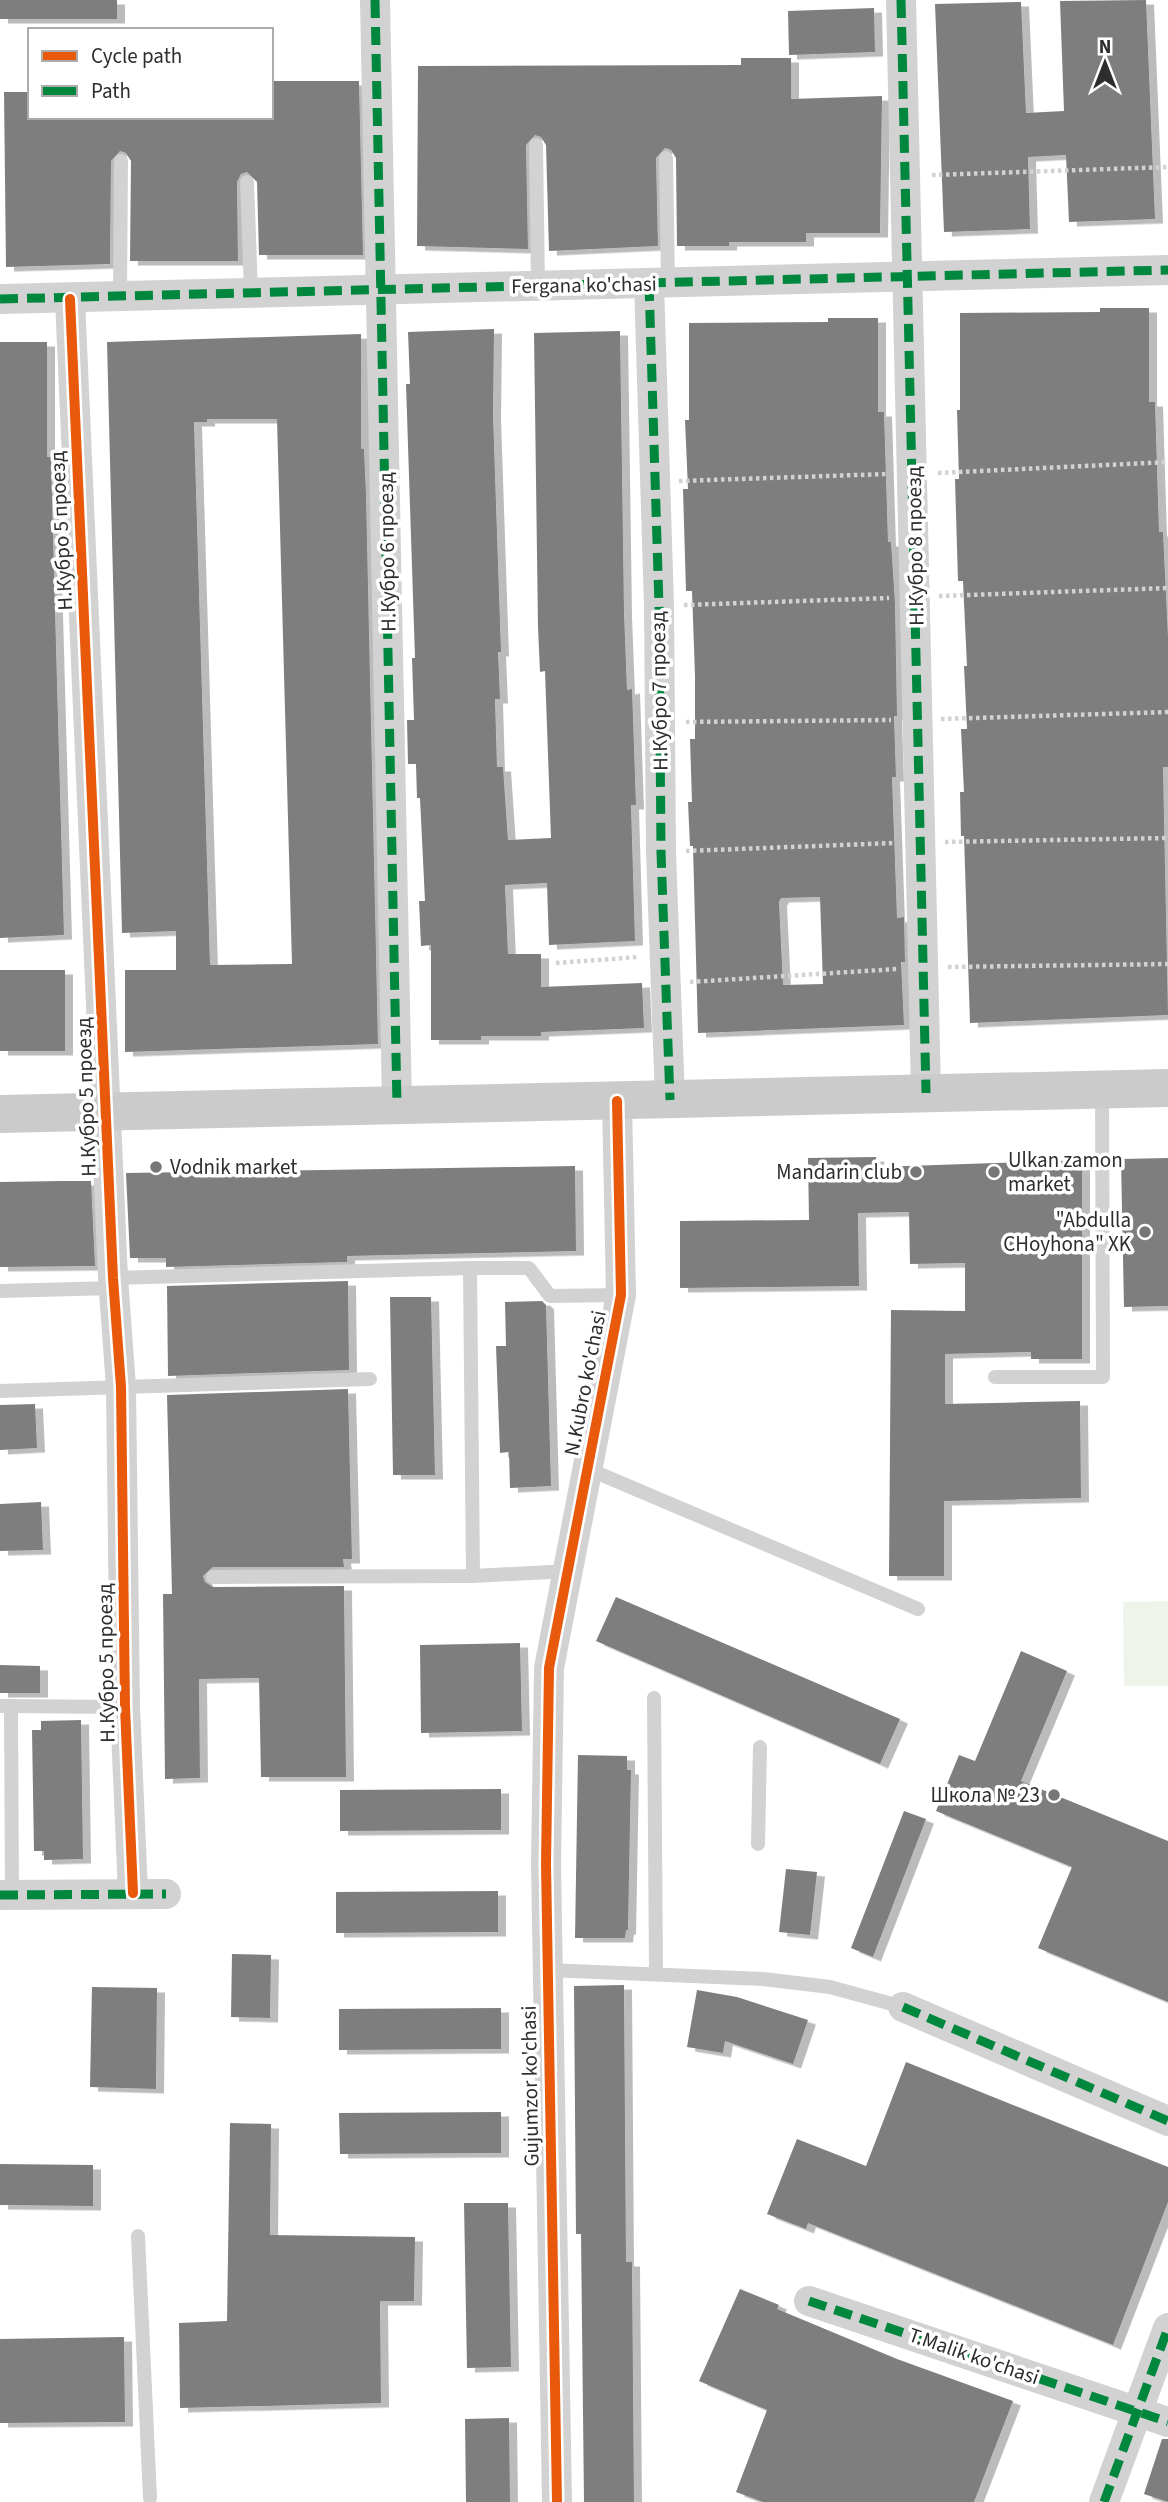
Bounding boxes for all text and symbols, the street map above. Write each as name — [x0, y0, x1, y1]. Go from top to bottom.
legend — [28, 28, 273, 119]
north arrow — [1070, 28, 1140, 98]
text: N — [1099, 34, 1111, 61]
text: Cycle path — [91, 41, 182, 71]
text: Path — [91, 76, 131, 106]
street label: Fergana ko'chasi — [511, 269, 657, 301]
street label: Н.Кубро 5 проезд — [42, 450, 80, 612]
street label: Н.Кубро 8 проезд — [899, 466, 931, 626]
street label: Н.Кубро 6 проезд — [371, 472, 403, 632]
street label: Н.Кубро 7 проезд — [643, 611, 675, 771]
street label: Н.Кубро 5 проезд — [68, 1017, 104, 1177]
place label: Ulkan zamon market — [1008, 1145, 1123, 1199]
place label: Vodnik market — [170, 1152, 297, 1182]
place label: Mandarin club — [776, 1157, 902, 1187]
marker: Vodnik market — [148, 1159, 164, 1175]
marker: Mandarin club — [908, 1164, 924, 1180]
marker: Ulkan zamon market — [986, 1164, 1002, 1180]
place label: "Abdulla CHoyhona" XK — [1003, 1205, 1132, 1259]
marker: "Abdulla CHoyhona" XK — [1137, 1224, 1153, 1240]
street label: N.Kubro ko'chasi — [556, 1308, 614, 1458]
street label: Н.Кубро 5 проезд — [90, 1583, 122, 1743]
place label: Школа № 23 — [930, 1780, 1040, 1810]
marker: Школа № 23 — [1046, 1787, 1062, 1803]
street label: Gujumzor ko'chasi — [514, 2005, 546, 2167]
street label: T.Malik ko'chasi — [905, 2320, 1043, 2392]

